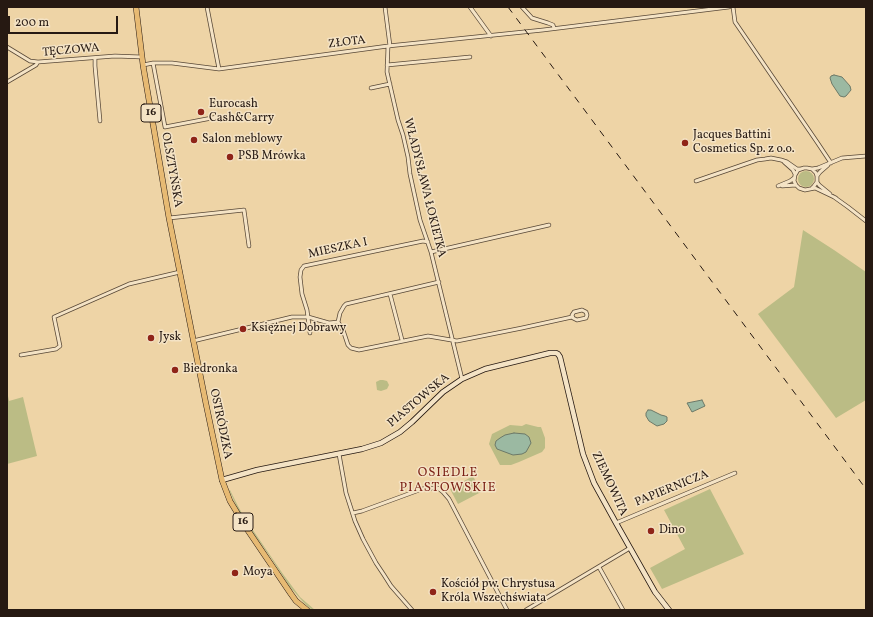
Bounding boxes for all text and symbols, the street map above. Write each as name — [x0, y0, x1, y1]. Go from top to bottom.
scale bar — [10, 8, 120, 34]
text: 200 m — [15, 15, 49, 31]
street label: ZŁOTA — [327, 34, 367, 52]
street label: TĘCZOWA — [42, 41, 100, 61]
place label: Eurocash Cash&Carry — [209, 98, 274, 126]
road number: 16 — [141, 104, 161, 122]
marker: Eurocash Cash&Carry — [196, 107, 206, 117]
street label: WŁADYSŁAWA ŁOKIETKA — [400, 117, 448, 259]
place label: Jacques Battini Cosmetics Sp. z o.o. — [693, 129, 794, 157]
street label: OLSZTYŃSKA — [157, 131, 185, 209]
place label: Salon meblowy — [202, 133, 283, 147]
marker: Salon meblowy — [189, 135, 199, 145]
marker: Jacques Battini Cosmetics Sp. z o.o. — [680, 138, 690, 148]
place label: PSB Mrówka — [238, 150, 306, 164]
marker: PSB Mrówka — [225, 152, 235, 162]
street label: MIESZKA I — [307, 236, 369, 262]
place label: Księżnej Dobrawy — [251, 322, 346, 336]
marker: Księżnej Dobrawy — [238, 324, 248, 334]
place label: Jysk — [159, 331, 181, 345]
marker: Jysk — [146, 333, 156, 343]
place label: Biedronka — [183, 363, 238, 377]
marker: Biedronka — [170, 365, 180, 375]
street label: PIASTOWSKA — [385, 371, 453, 431]
street label: OSTRÓDZKA — [206, 388, 234, 460]
street label: ZIEMOWITA — [588, 449, 630, 519]
district label: OSIEDLE PIASTOWSKIE — [400, 466, 496, 497]
street label: PAPIERNICZA — [633, 468, 711, 510]
road number: 16 — [233, 513, 253, 531]
place label: Dino — [659, 524, 685, 538]
marker: Dino — [646, 526, 656, 536]
place label: Moya — [243, 566, 273, 580]
marker: Moya — [230, 568, 240, 578]
place label: Kościół pw. Chrystusa Króla Wszechświata — [441, 578, 555, 606]
marker: Kościół pw. Chrystusa Króla Wszechświata — [428, 587, 438, 597]

